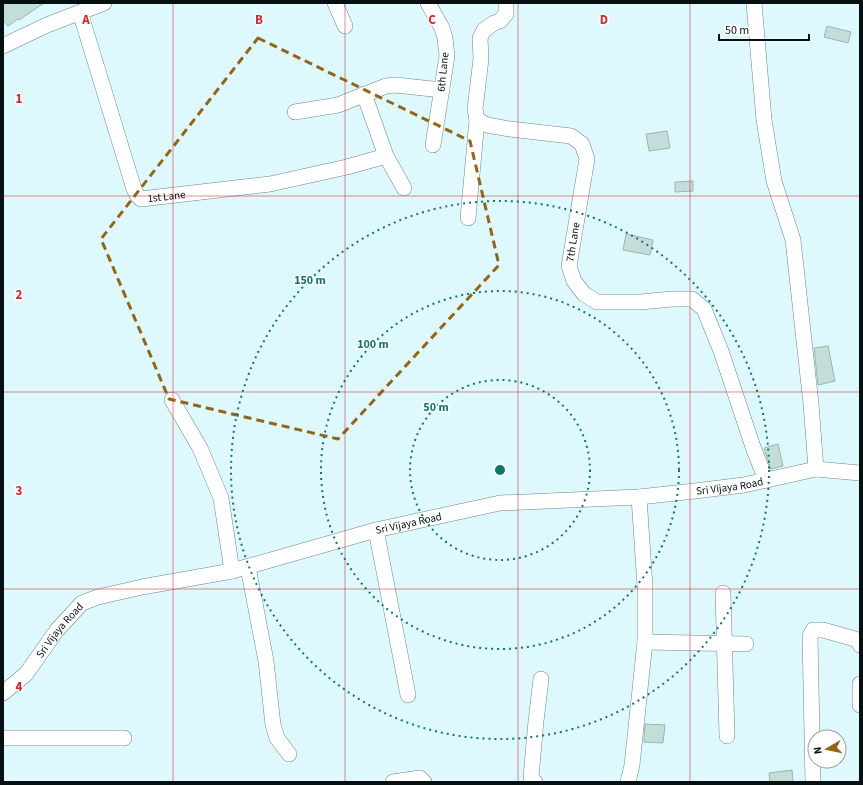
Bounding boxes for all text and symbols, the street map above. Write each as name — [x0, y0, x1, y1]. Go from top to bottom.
text: A — [81, 11, 90, 29]
text: B — [255, 11, 263, 29]
text: C — [428, 11, 436, 29]
text: D — [600, 11, 608, 29]
scale bar — [719, 16, 809, 42]
text: 50 m — [725, 22, 749, 39]
street label: 6th Lane — [433, 51, 453, 93]
text: 1 — [16, 90, 23, 108]
street label: 1st Lane — [147, 186, 187, 206]
street label: 7th Lane — [562, 221, 584, 263]
text: 150 m — [294, 272, 326, 289]
text: 2 — [16, 286, 23, 304]
text: 100 m — [357, 336, 389, 353]
text: 50 m — [423, 399, 449, 416]
centre of rings — [493, 463, 507, 477]
street label: Sri Vijaya Road — [695, 473, 764, 498]
text: 3 — [16, 482, 23, 500]
street label: Sri Vijaya Road — [374, 508, 443, 537]
street label: Sri Vijaya Road — [32, 599, 86, 661]
text: 4 — [16, 678, 23, 696]
north arrow — [807, 729, 847, 769]
text: N — [810, 746, 826, 755]

